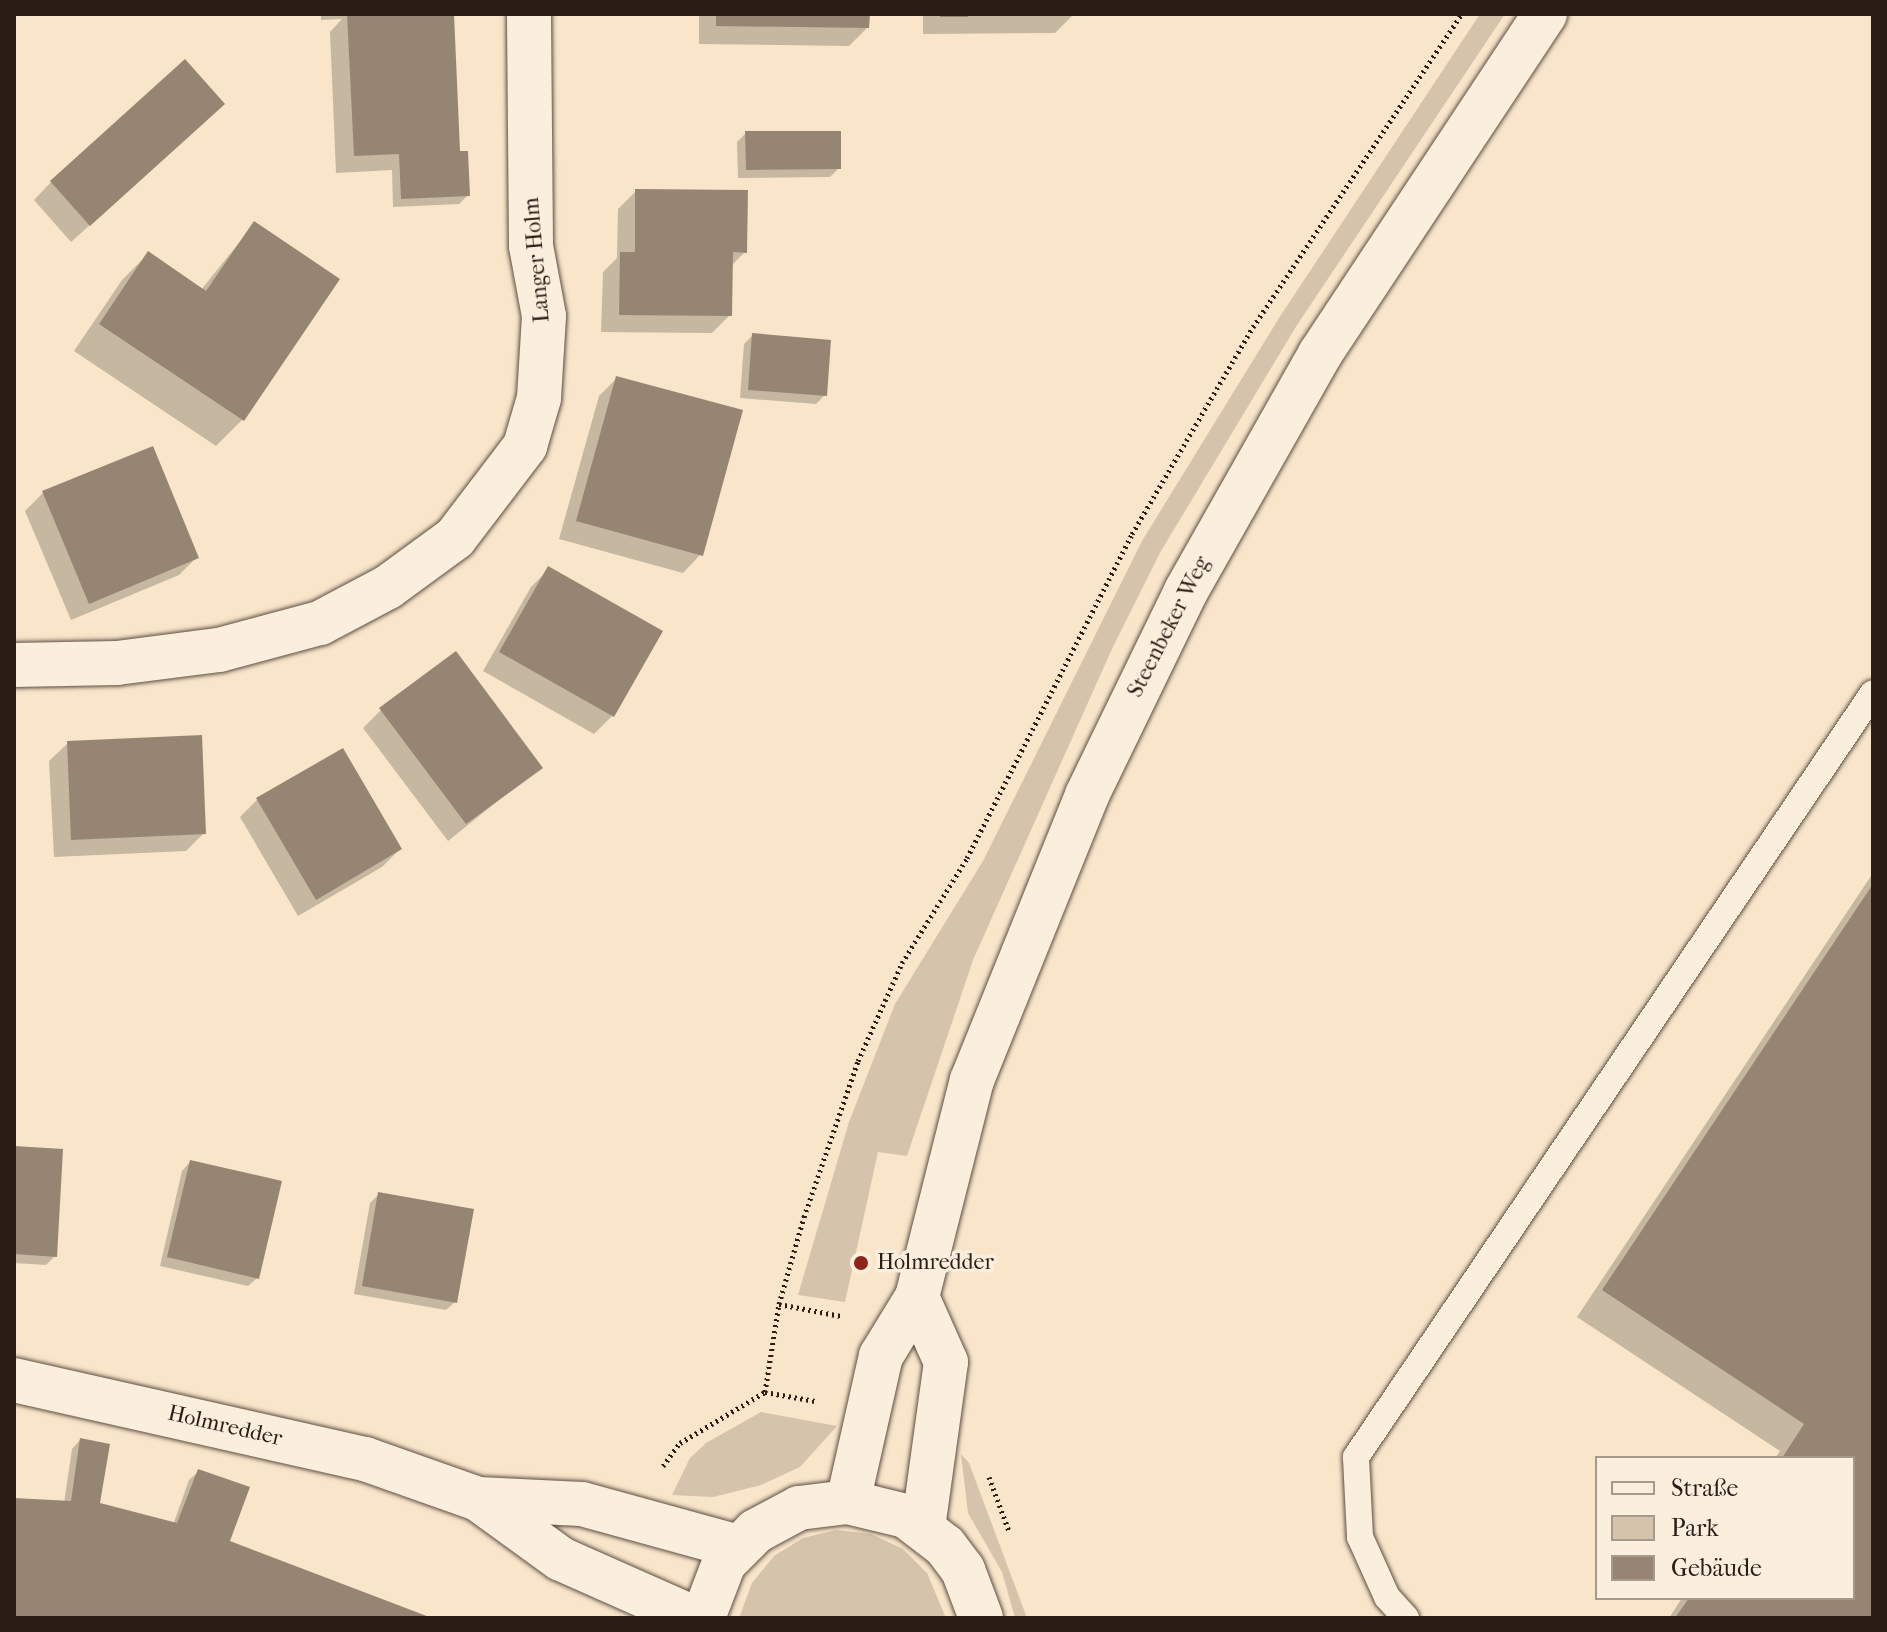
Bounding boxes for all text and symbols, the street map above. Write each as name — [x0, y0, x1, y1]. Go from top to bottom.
street label: Langer Holm — [518, 196, 556, 324]
street label: Steenbeker Weg — [1122, 552, 1216, 702]
place label: Holmredder — [877, 1250, 994, 1276]
marker: Holmredder — [852, 1254, 870, 1272]
street label: Holmredder — [165, 1400, 285, 1452]
legend — [1595, 1456, 1855, 1600]
text: Straße — [1671, 1474, 1738, 1502]
text: Park — [1671, 1514, 1719, 1542]
text: Gebäude — [1671, 1554, 1762, 1582]

